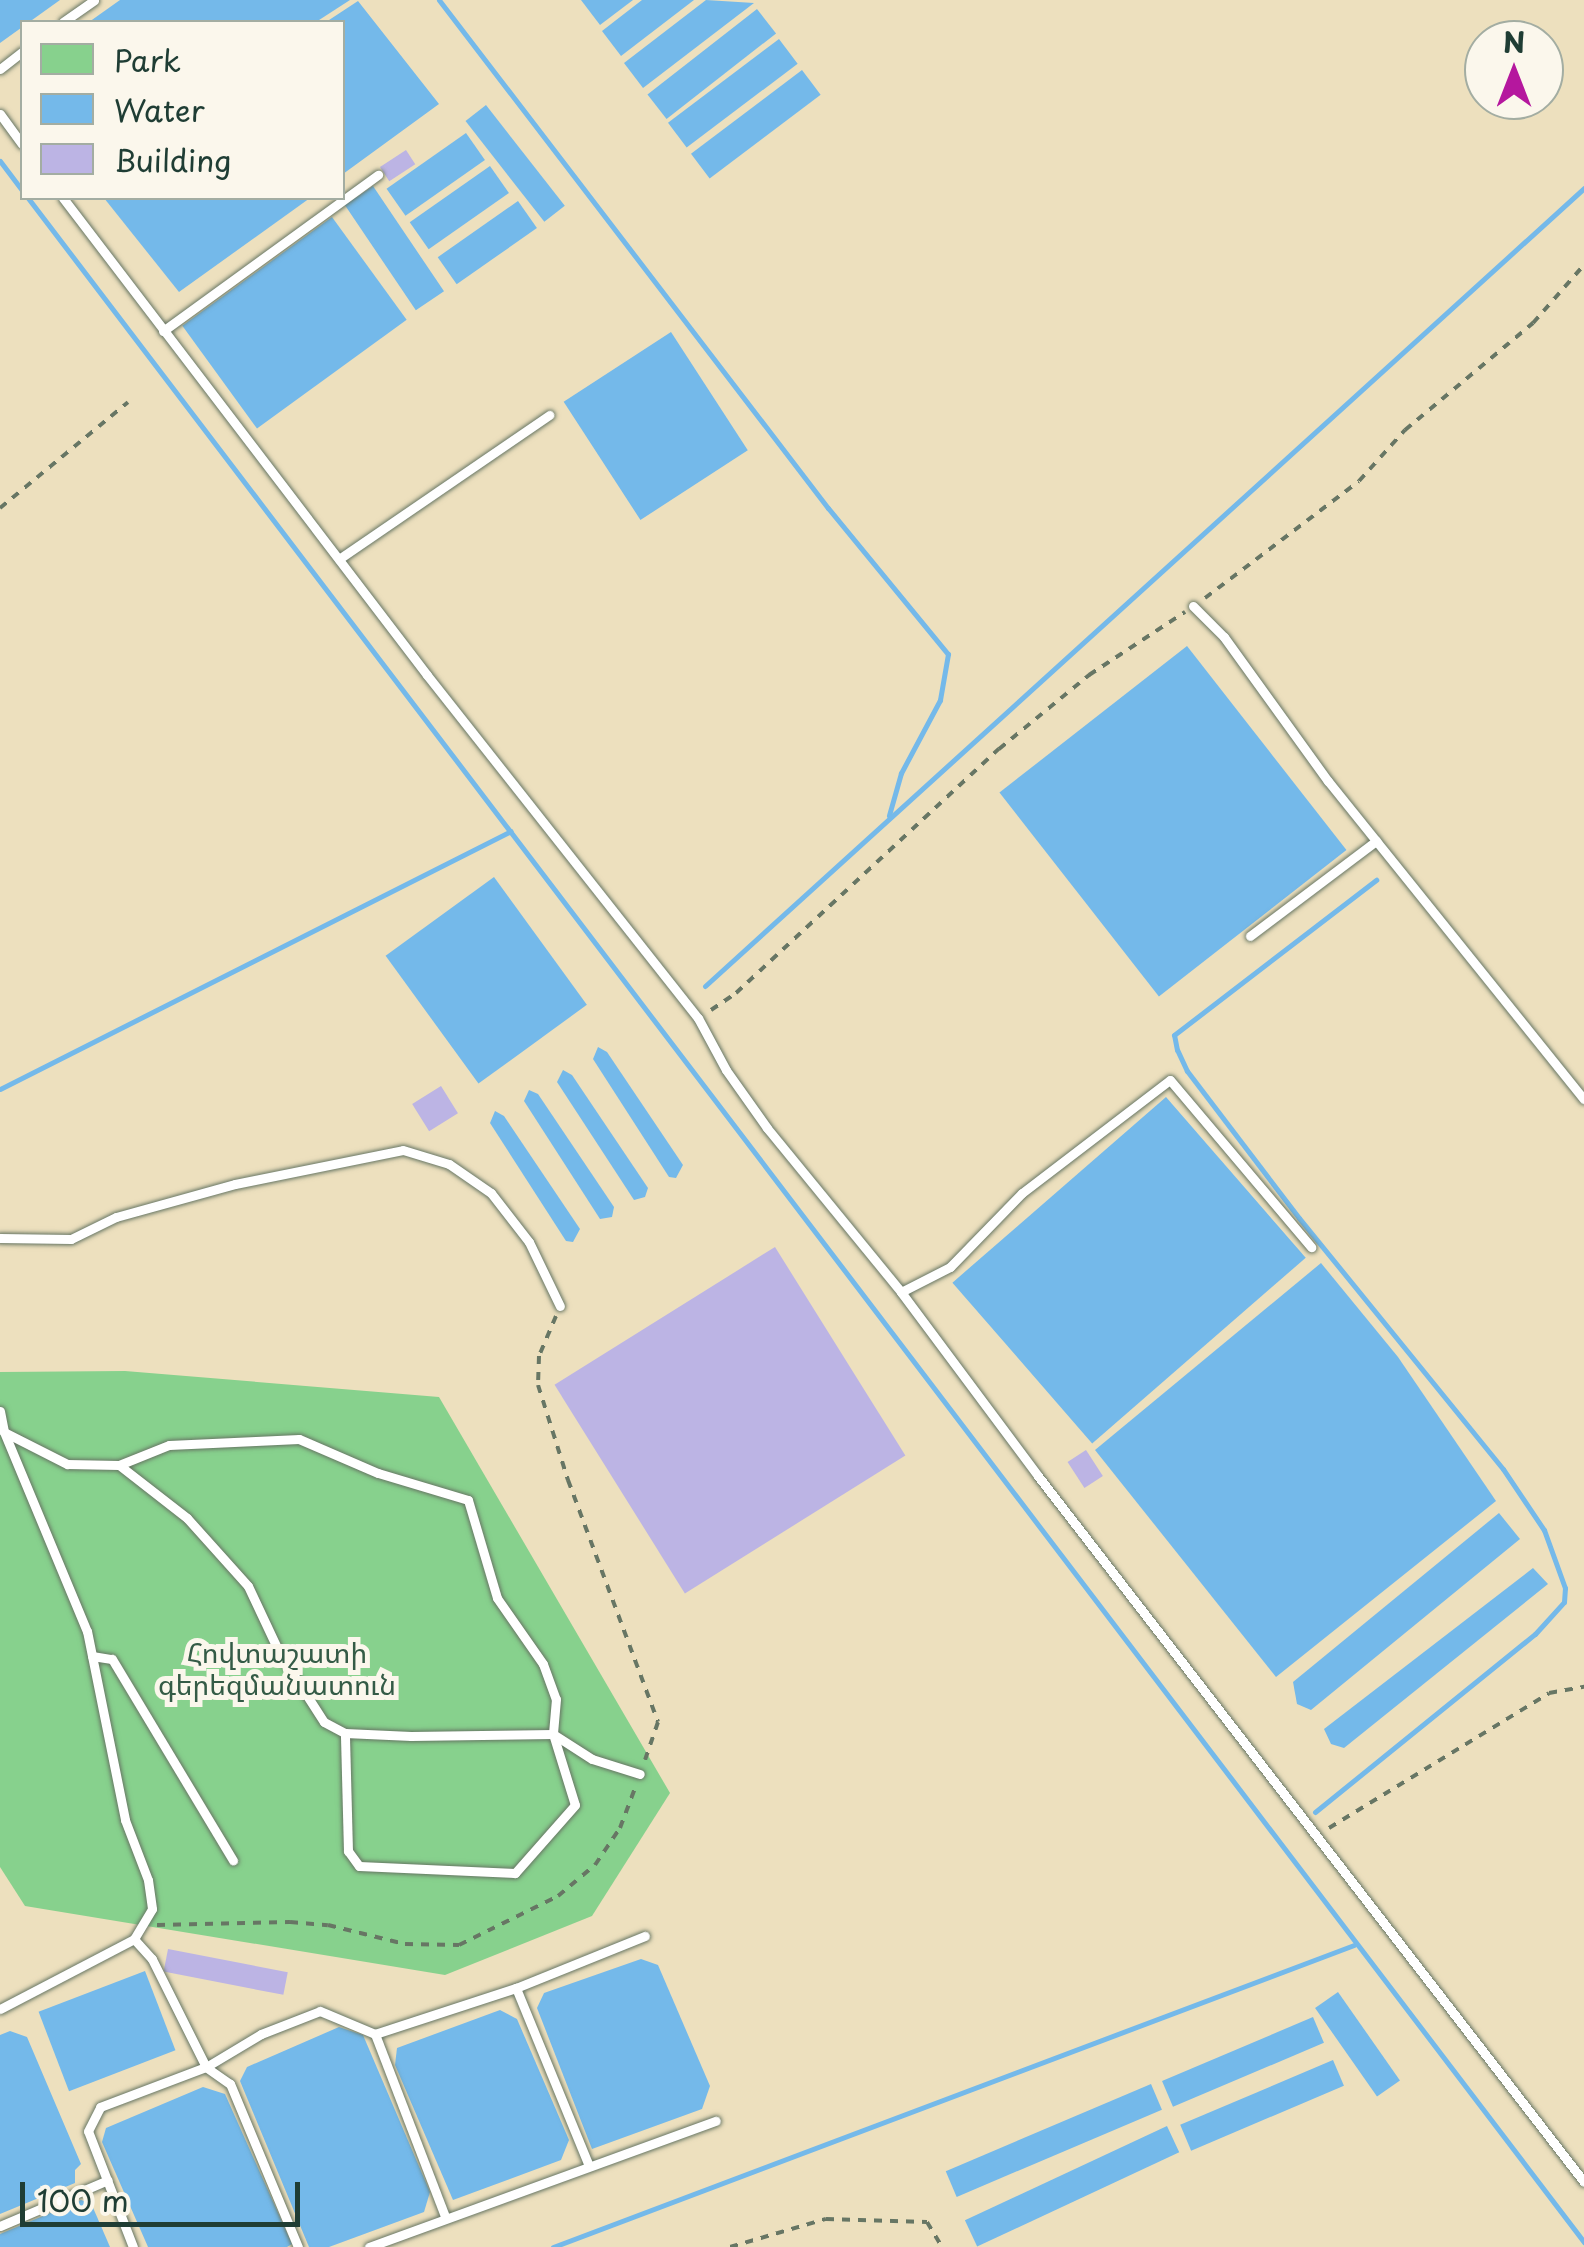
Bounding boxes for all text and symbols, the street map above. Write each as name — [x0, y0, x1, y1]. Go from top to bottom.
legend — [20, 20, 345, 200]
north arrow — [1464, 20, 1564, 120]
text: N — [1503, 20, 1525, 63]
text: Park — [114, 37, 181, 82]
text: Water — [114, 87, 205, 132]
text: Building — [114, 137, 231, 182]
park label: Հովտաշատի գերեզմանատուն — [158, 1635, 396, 1701]
scale bar — [25, 2162, 305, 2224]
text: 100 m — [37, 2177, 129, 2222]

